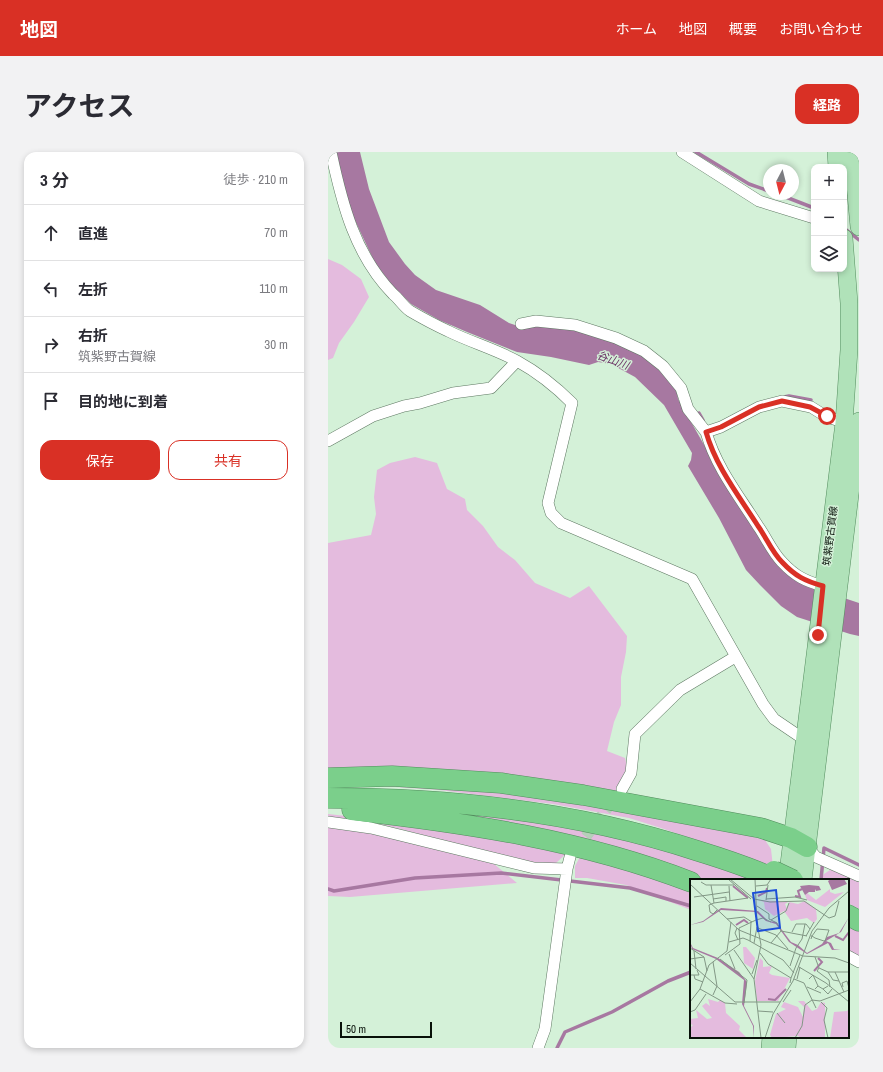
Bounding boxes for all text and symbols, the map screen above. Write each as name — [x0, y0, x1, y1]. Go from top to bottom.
text: 地図 — [20, 16, 58, 42]
text: ホーム — [615, 20, 657, 38]
text: 地図 — [679, 20, 707, 38]
text: 概要 — [729, 20, 757, 38]
text: お問い合わせ — [779, 20, 863, 38]
button: 経路 — [795, 84, 859, 124]
text: アクセス — [24, 87, 135, 125]
north arrow — [763, 164, 799, 200]
map controls — [811, 164, 847, 272]
button: + — [811, 164, 847, 200]
text: 3 分 — [40, 168, 69, 191]
text: 徒歩 · 210 m — [223, 171, 288, 188]
button: − — [811, 200, 847, 236]
icon: ahead — [40, 222, 62, 244]
text: 直進 — [78, 223, 108, 244]
text: 70 m — [264, 224, 288, 241]
button: layers — [811, 236, 847, 272]
icon: left — [40, 278, 62, 300]
text: 左折 — [78, 279, 108, 300]
text: 110 m — [259, 280, 288, 297]
text: 右折 — [78, 325, 108, 346]
icon: right — [40, 334, 62, 356]
text: 30 m — [264, 336, 288, 353]
text: 筑紫野古賀線 — [78, 348, 156, 365]
water label: 谷山川 — [595, 348, 632, 373]
icon: arrive — [40, 390, 62, 412]
text: 目的地に到着 — [78, 391, 168, 412]
route start — [818, 407, 836, 425]
button: 保存 — [40, 440, 160, 480]
button: 共有 — [168, 440, 288, 480]
street label: 筑紫野古賀線 — [820, 505, 840, 567]
route end — [809, 626, 827, 644]
inset map — [690, 879, 849, 1038]
scale bar — [340, 1020, 432, 1039]
text: 50 m — [346, 1022, 366, 1036]

